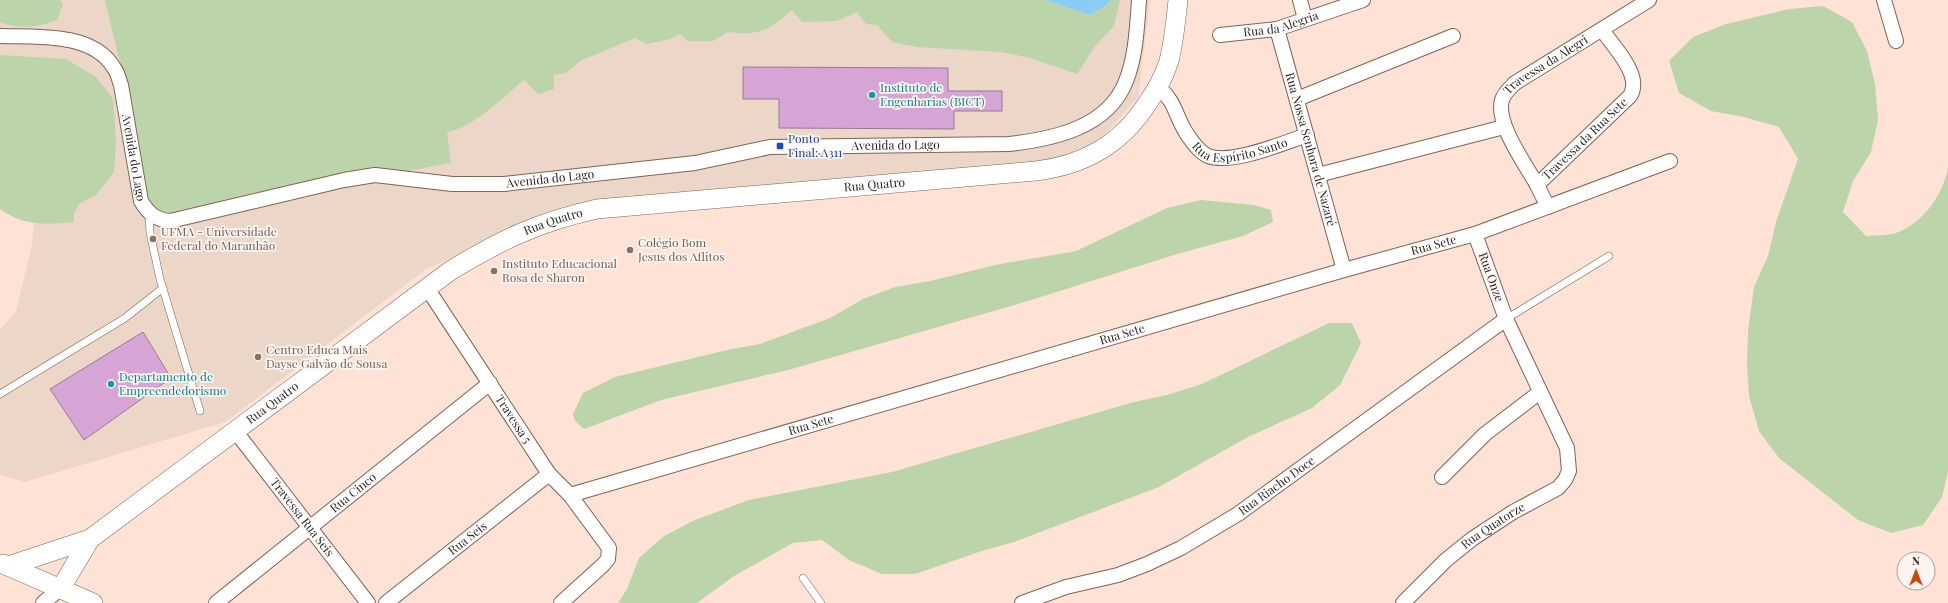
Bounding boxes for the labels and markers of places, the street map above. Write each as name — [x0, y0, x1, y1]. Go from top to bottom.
place label: Instituto de Engenharias (BICT) — [880, 79, 985, 109]
marker: Instituto de Engenharias (BICT) — [867, 90, 877, 100]
place label: Ponto Final: A311 — [788, 130, 843, 160]
marker: Ponto Final: A311 — [775, 141, 785, 151]
place label: UFMA - Universidade Federal do Maranhão — [161, 223, 277, 253]
marker: UFMA - Universidade Federal do Maranhão — [148, 234, 158, 244]
place label: Colégio Bom Jesus dos Aflitos — [637, 234, 725, 264]
marker: Colégio Bom Jesus dos Aflitos — [625, 245, 635, 255]
place label: Instituto Educacional Rosa de Sharon — [502, 255, 618, 285]
marker: Instituto Educacional Rosa de Sharon — [489, 266, 499, 276]
place label: Centro Educa Mais Dayse Galvão de Sousa — [266, 341, 387, 371]
marker: Centro Educa Mais Dayse Galvão de Sousa — [253, 352, 263, 362]
place label: Departamento de Empreendedorismo — [119, 368, 227, 398]
marker: Departamento de Empreendedorismo — [106, 379, 116, 389]

